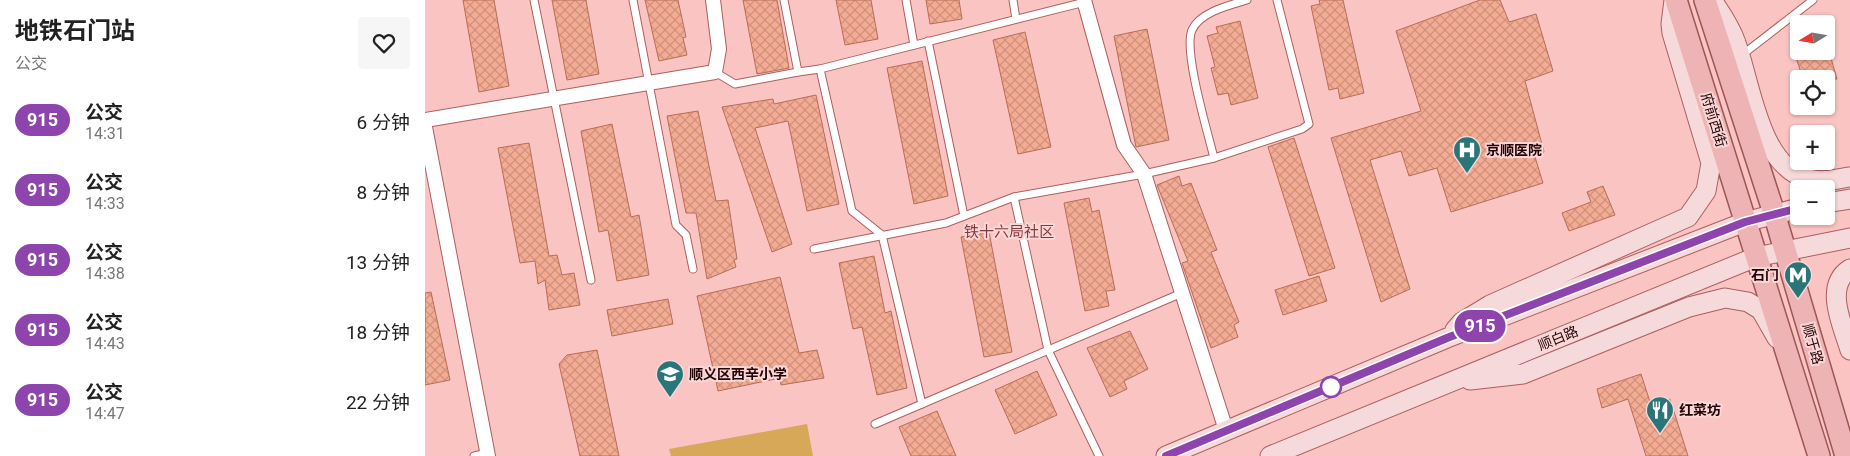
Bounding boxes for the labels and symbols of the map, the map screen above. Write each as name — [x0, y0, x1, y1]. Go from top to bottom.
north arrow — [1790, 15, 1835, 60]
street label: 府前西街 — [1698, 91, 1730, 149]
hospital icon: 京顺医院 — [1452, 135, 1482, 174]
place label: 京顺医院 — [1486, 142, 1542, 158]
district label: 铁十六局社区 — [964, 223, 1054, 241]
metro station icon: 石门 — [1783, 260, 1813, 299]
place label: 石门 — [1751, 267, 1779, 283]
line badge: 915 — [1451, 310, 1509, 342]
street label: 顺于路 — [1800, 322, 1826, 366]
street label: 顺白路 — [1536, 323, 1580, 353]
school or university icon: 顺义区西辛小学 — [655, 359, 685, 398]
place label: 顺义区西辛小学 — [689, 366, 787, 382]
unlabelled marker — [1320, 376, 1342, 398]
restaurant icon: 红菜坊 — [1645, 395, 1675, 434]
place label: 红菜坊 — [1679, 402, 1721, 418]

